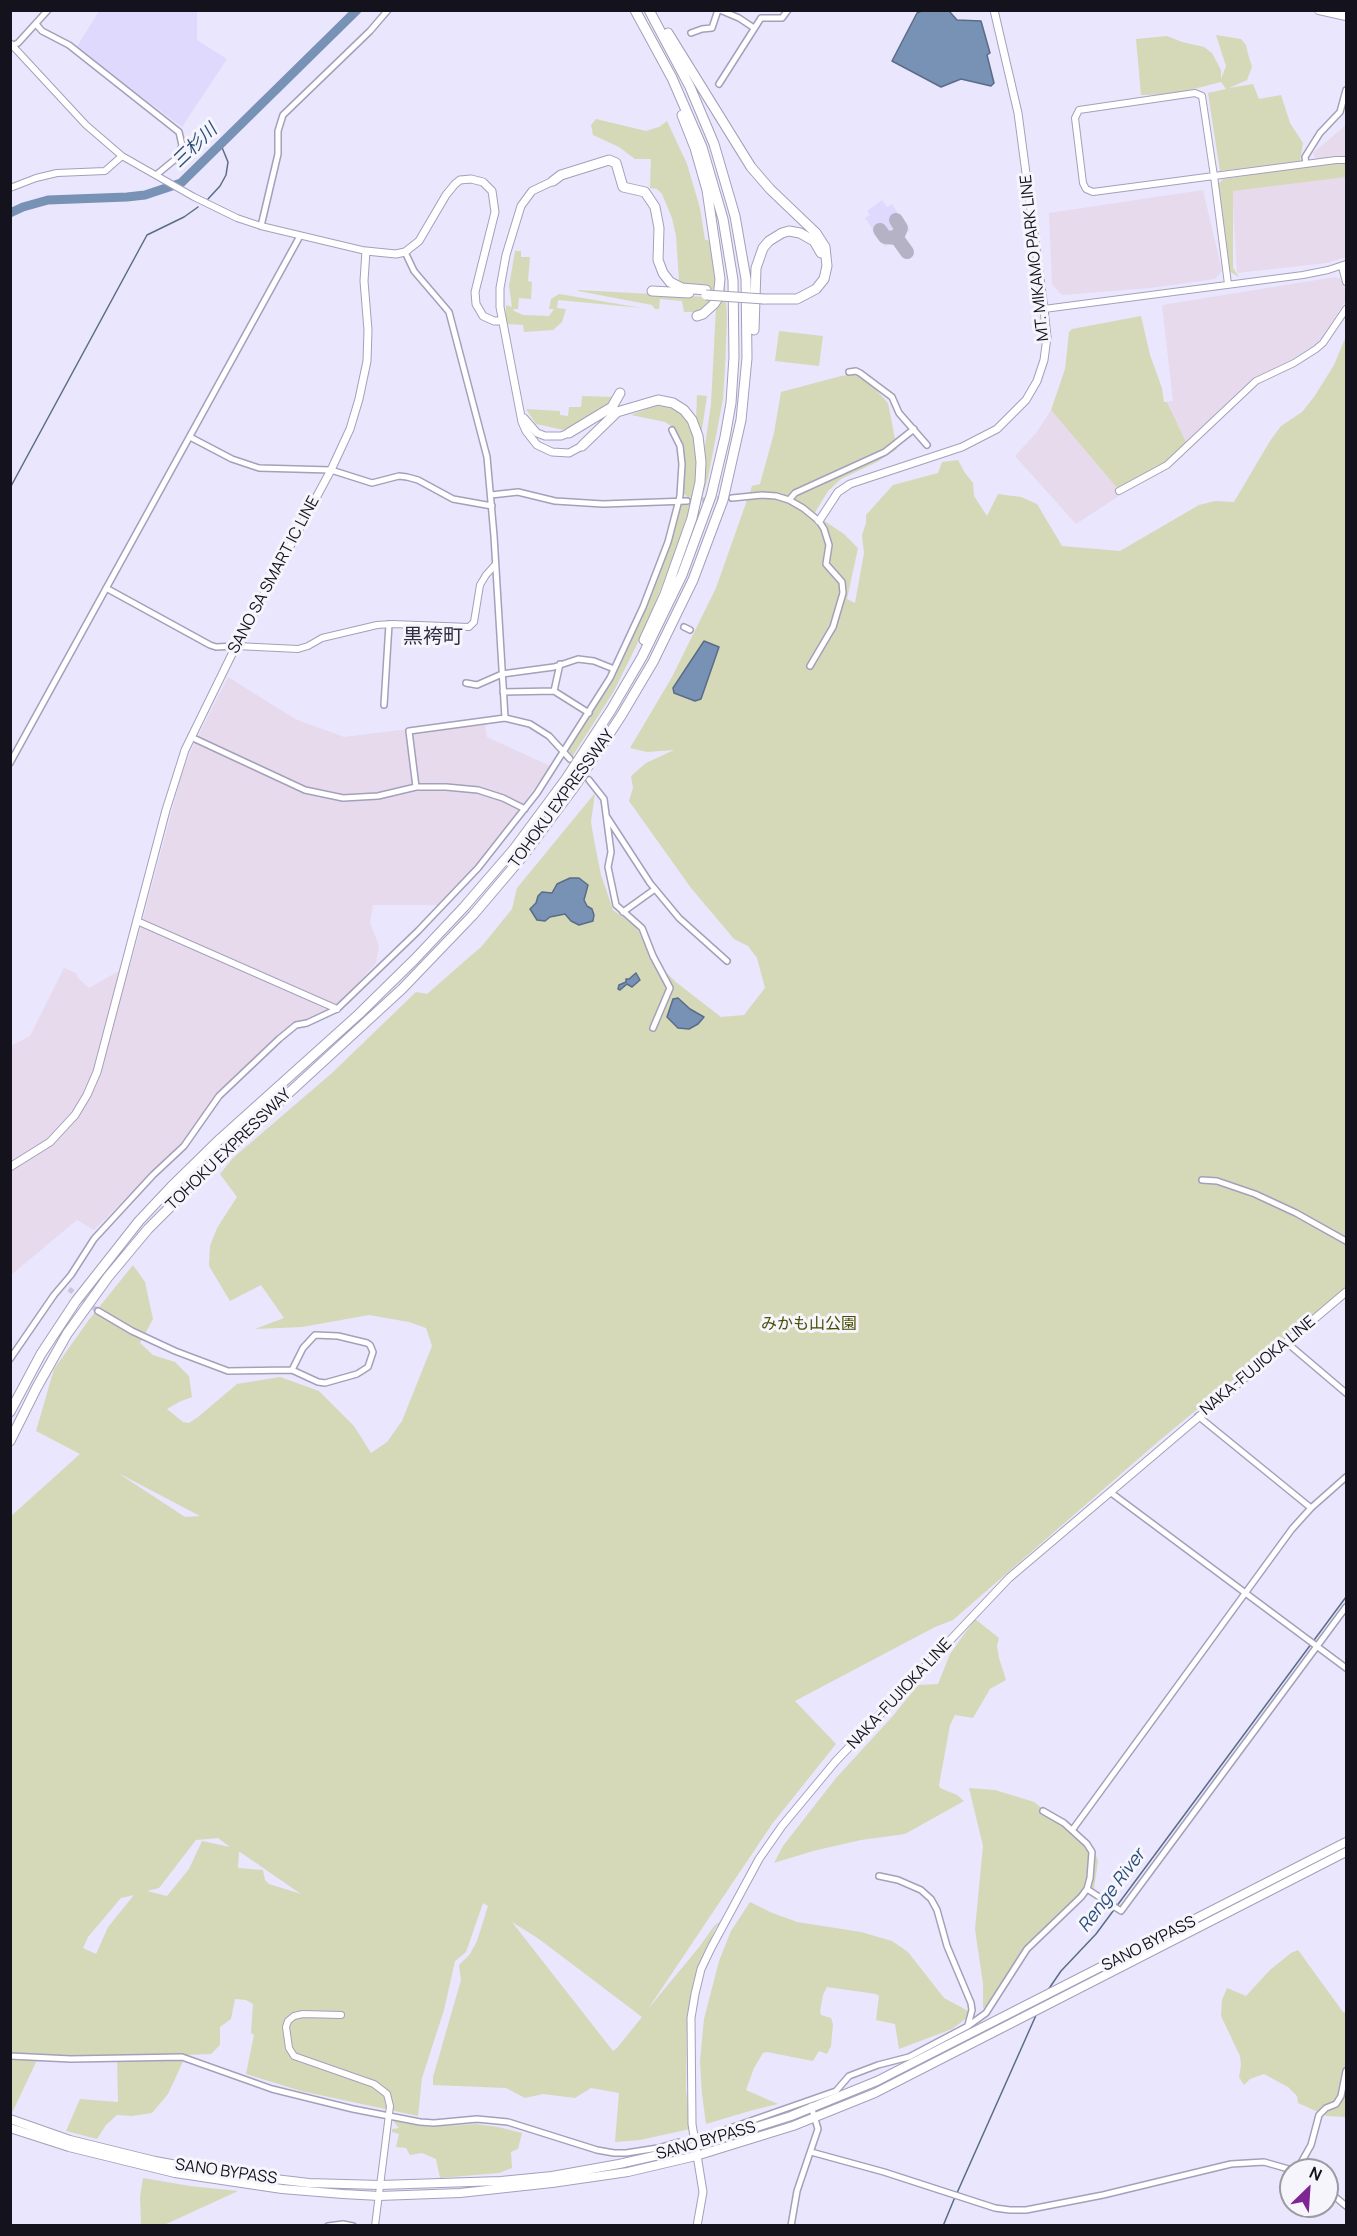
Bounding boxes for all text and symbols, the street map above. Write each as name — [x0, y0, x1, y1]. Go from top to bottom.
water label: 三杉川 — [168, 119, 222, 173]
street label: MT. MIKAMO PARK LINE — [1017, 174, 1053, 342]
street label: SANO SA SMART IC LINE — [224, 493, 324, 657]
district label: 黒袴町 — [403, 625, 463, 649]
street label: TOHOKU EXPRESSWAY — [505, 726, 619, 872]
street label: TOHOKU EXPRESSWAY — [162, 1085, 296, 1215]
street label: NAKA-FUJIOKA LINE — [1197, 1312, 1319, 1420]
park label: みかも山公園 — [761, 1315, 857, 1335]
street label: NAKA-FUJIOKA LINE — [844, 1635, 956, 1753]
water label: Renge River — [1074, 1845, 1150, 1937]
street label: SANO BYPASS — [1099, 1912, 1199, 1976]
street label: SANO BYPASS — [654, 2118, 758, 2164]
street label: SANO BYPASS — [174, 2155, 278, 2189]
north arrow — [1279, 2158, 1339, 2218]
text: N — [1306, 2161, 1326, 2186]

